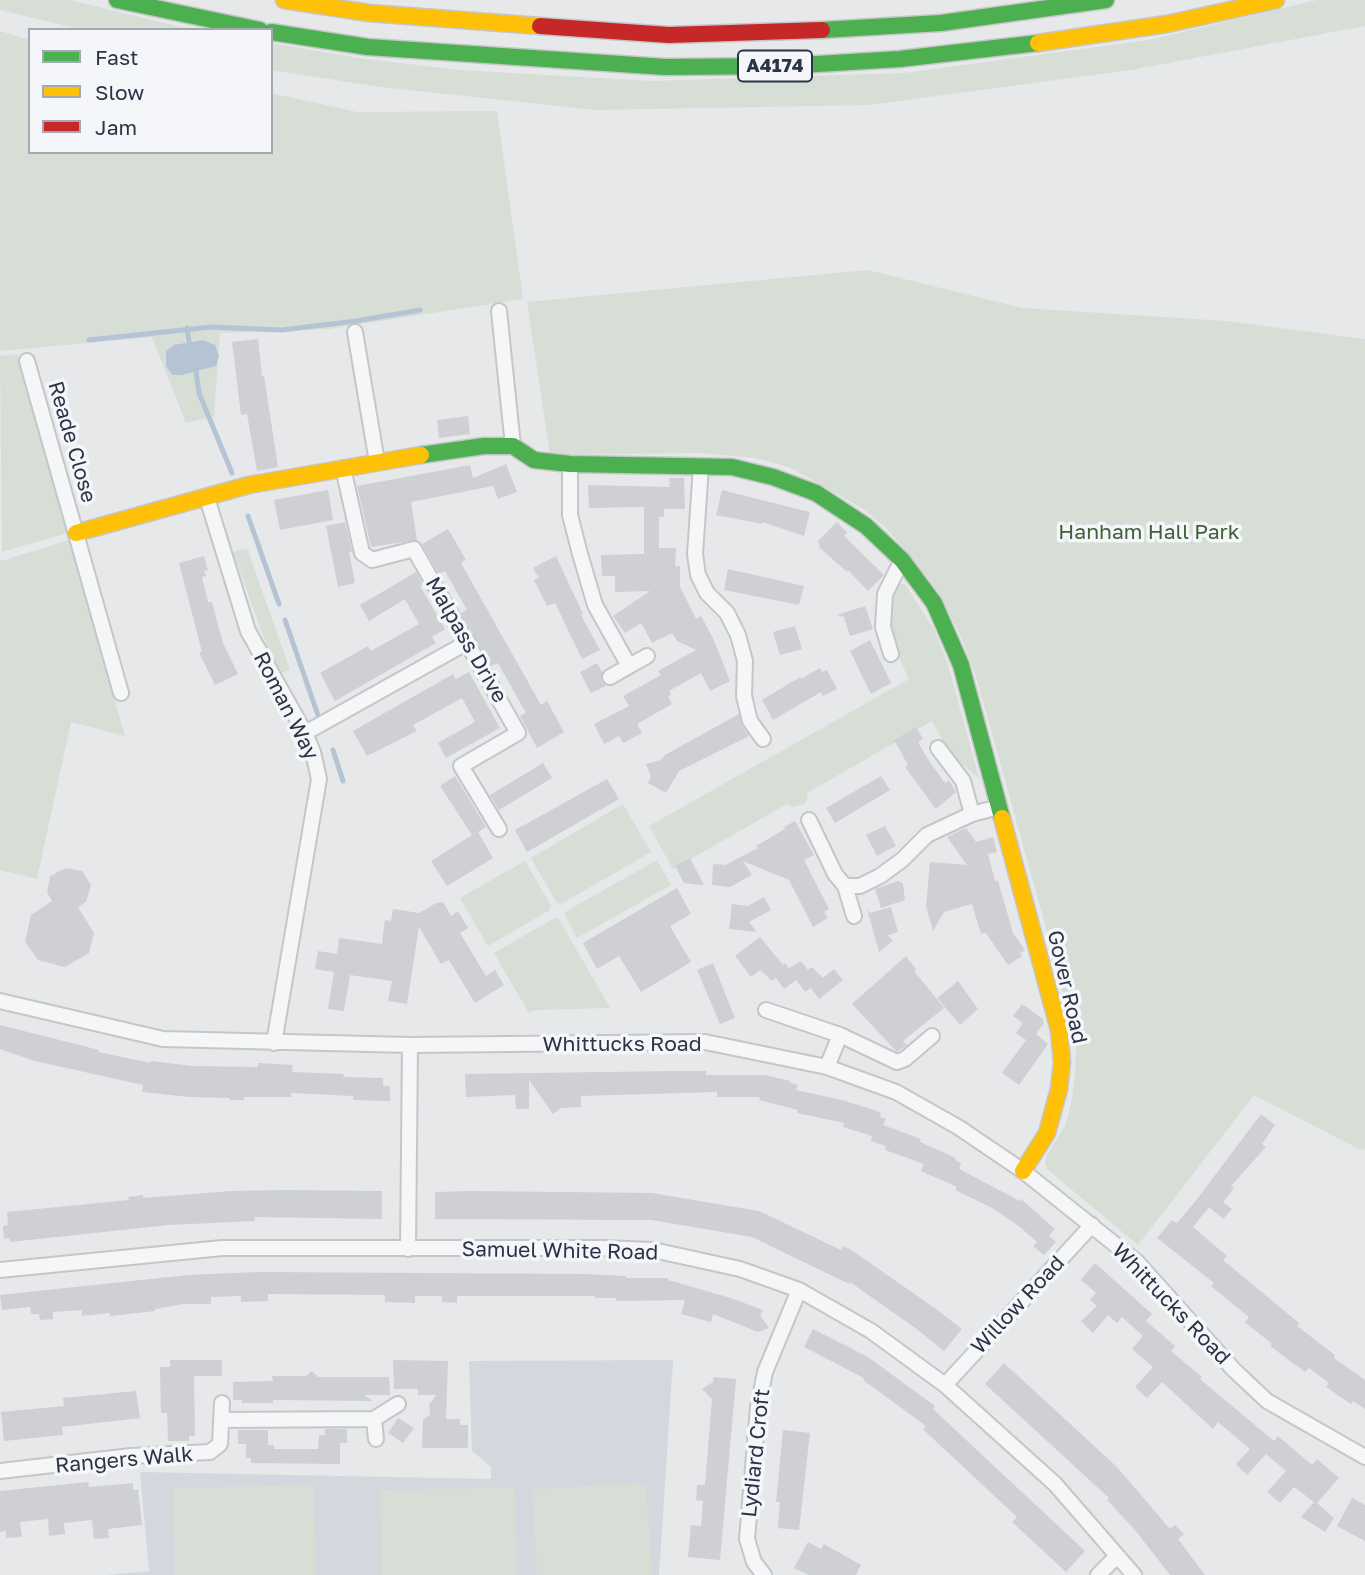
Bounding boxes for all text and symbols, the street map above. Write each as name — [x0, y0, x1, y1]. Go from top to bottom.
legend — [28, 28, 273, 154]
text: Fast — [95, 44, 138, 70]
road number: A4174 — [738, 50, 812, 82]
text: Slow — [95, 79, 144, 105]
text: Jam — [95, 114, 137, 140]
street label: Reade Close — [43, 378, 101, 506]
park label: Hanham Hall Park — [1058, 519, 1240, 545]
street label: Malpass Drive — [420, 573, 512, 707]
street label: Roman Way — [248, 648, 324, 764]
street label: Gover Road — [1042, 928, 1092, 1046]
street label: Whittucks Road — [542, 1031, 702, 1057]
street label: Samuel White Road — [461, 1237, 659, 1265]
street label: Whittucks Road — [1107, 1238, 1235, 1370]
street label: Willow Road — [966, 1251, 1070, 1359]
street label: Lydiard Croft — [737, 1387, 775, 1519]
street label: Rangers Walk — [54, 1441, 194, 1479]

